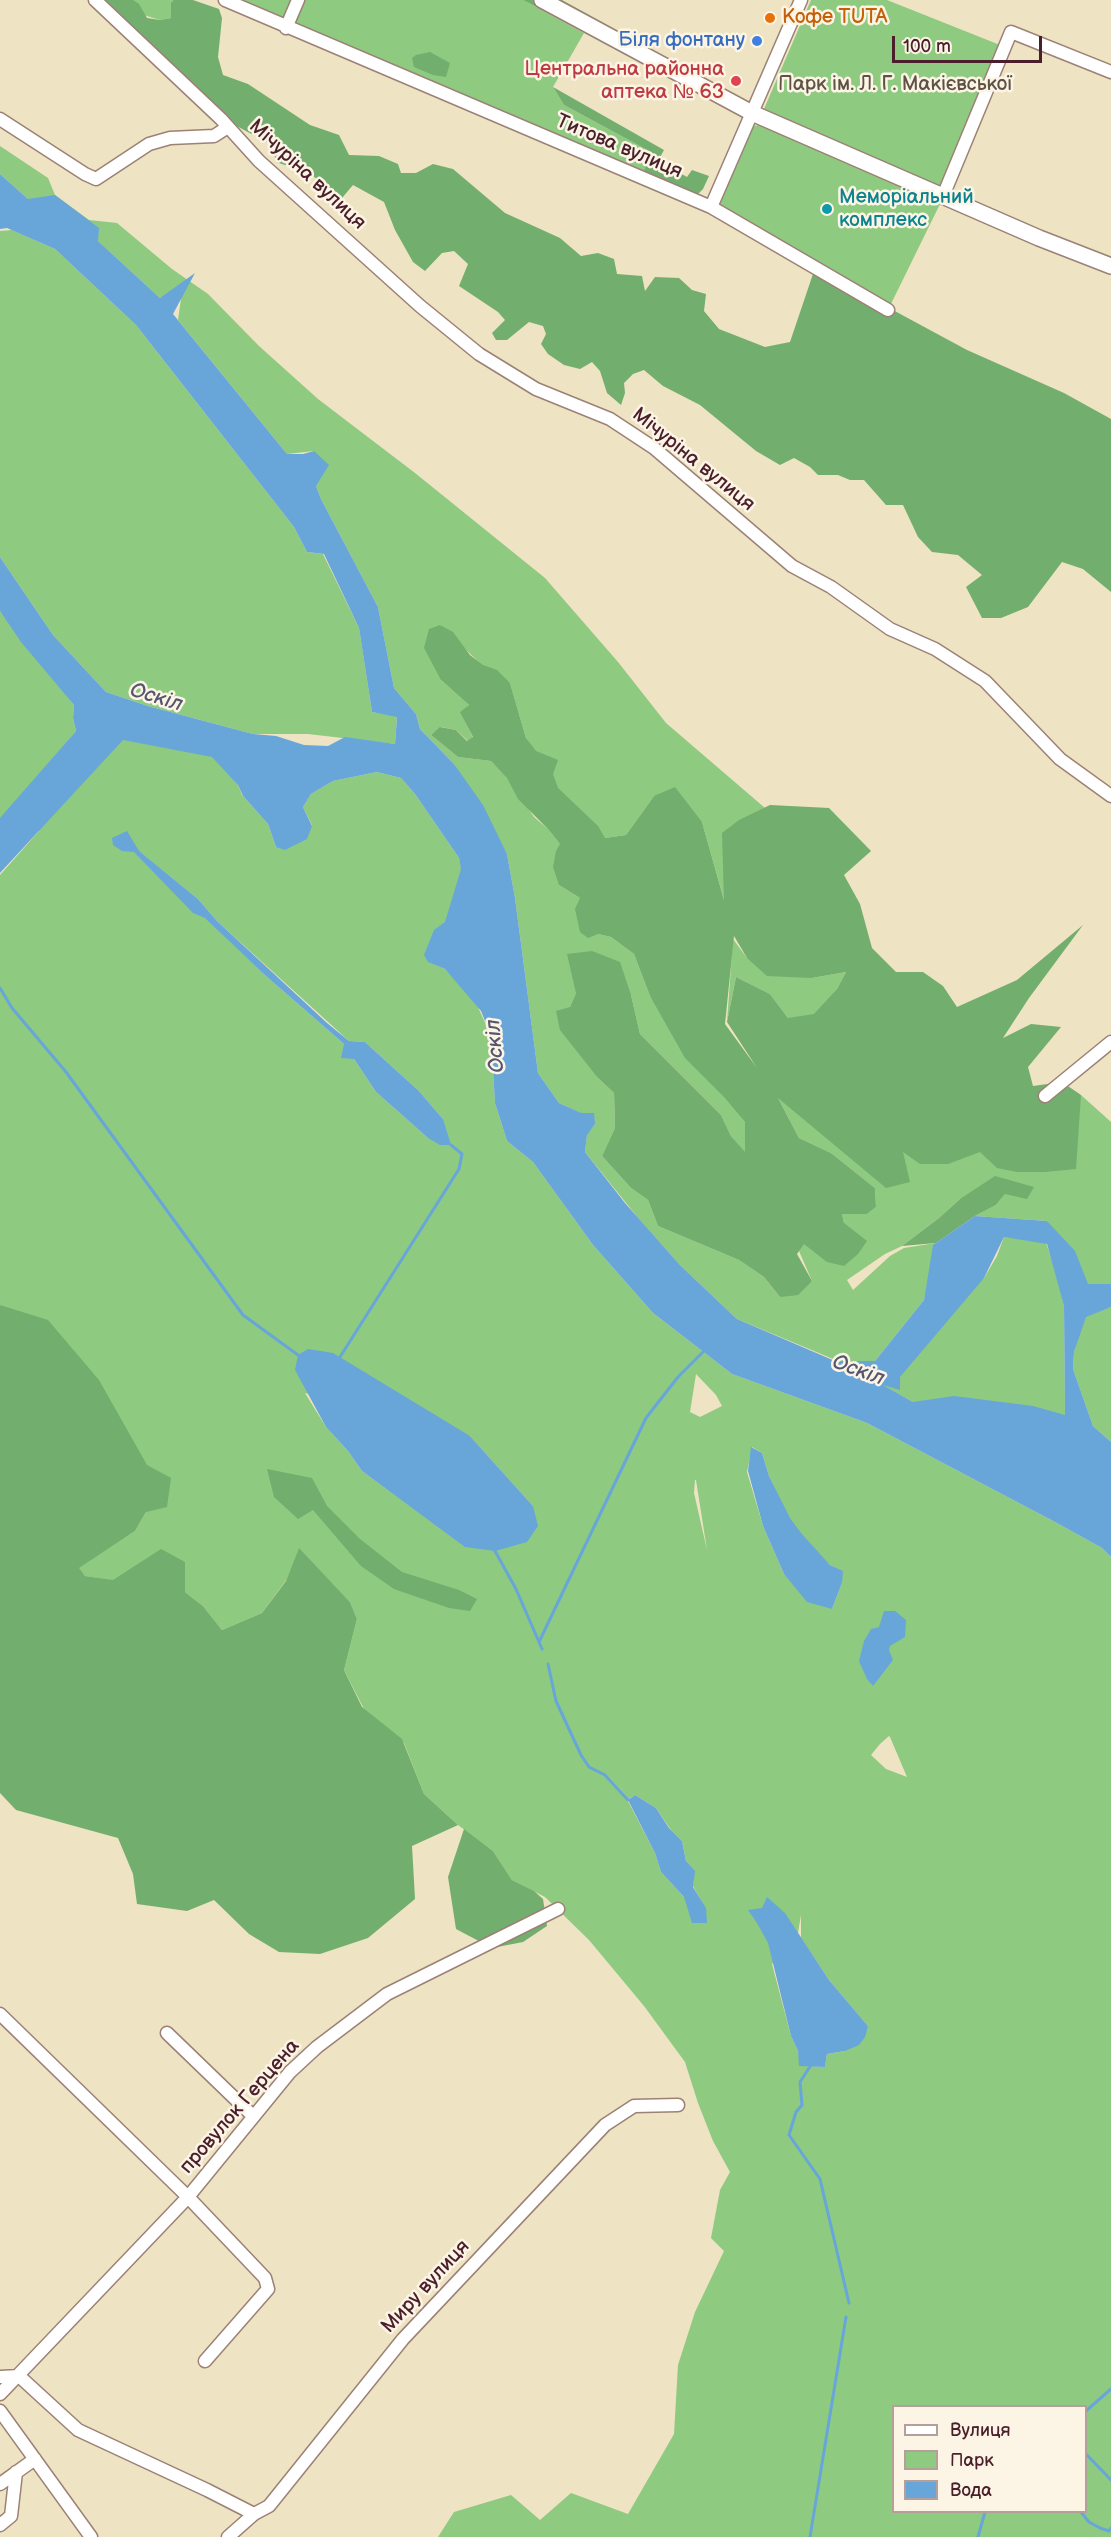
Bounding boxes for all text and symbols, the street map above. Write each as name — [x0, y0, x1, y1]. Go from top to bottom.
place label: Кофе TUTA — [782, 6, 887, 30]
marker: Кофе TUTA — [763, 11, 777, 25]
scale bar — [895, 24, 1045, 62]
place label: Біля фонтану — [619, 29, 745, 53]
marker: Біля фонтану — [750, 34, 764, 48]
text: 100 m — [903, 36, 951, 57]
place label: Центральна районна аптека № 63 — [525, 58, 724, 105]
park label: Парк ім. Л. Г. Макієвської — [778, 73, 1012, 97]
marker: Центральна районна аптека № 63 — [729, 74, 743, 88]
street label: Титова вулиця — [552, 110, 686, 184]
street label: Мічуріна вулиця — [244, 115, 370, 235]
place label: Меморіальний комплекс — [839, 186, 974, 233]
marker: Меморіальний комплекс — [820, 202, 834, 216]
street label: Мічуріна вулиця — [627, 403, 759, 517]
water label: Оскіл — [127, 678, 185, 718]
water label: Оскіл — [481, 1018, 511, 1074]
water label: Оскіл — [828, 1350, 888, 1392]
street label: провулок Герцена — [175, 2035, 305, 2179]
street label: Миру вулиця — [377, 2235, 475, 2339]
legend — [892, 2405, 1087, 2513]
text: Вулиця — [950, 2420, 1011, 2441]
text: Парк — [950, 2450, 994, 2471]
text: Вода — [950, 2480, 992, 2501]

